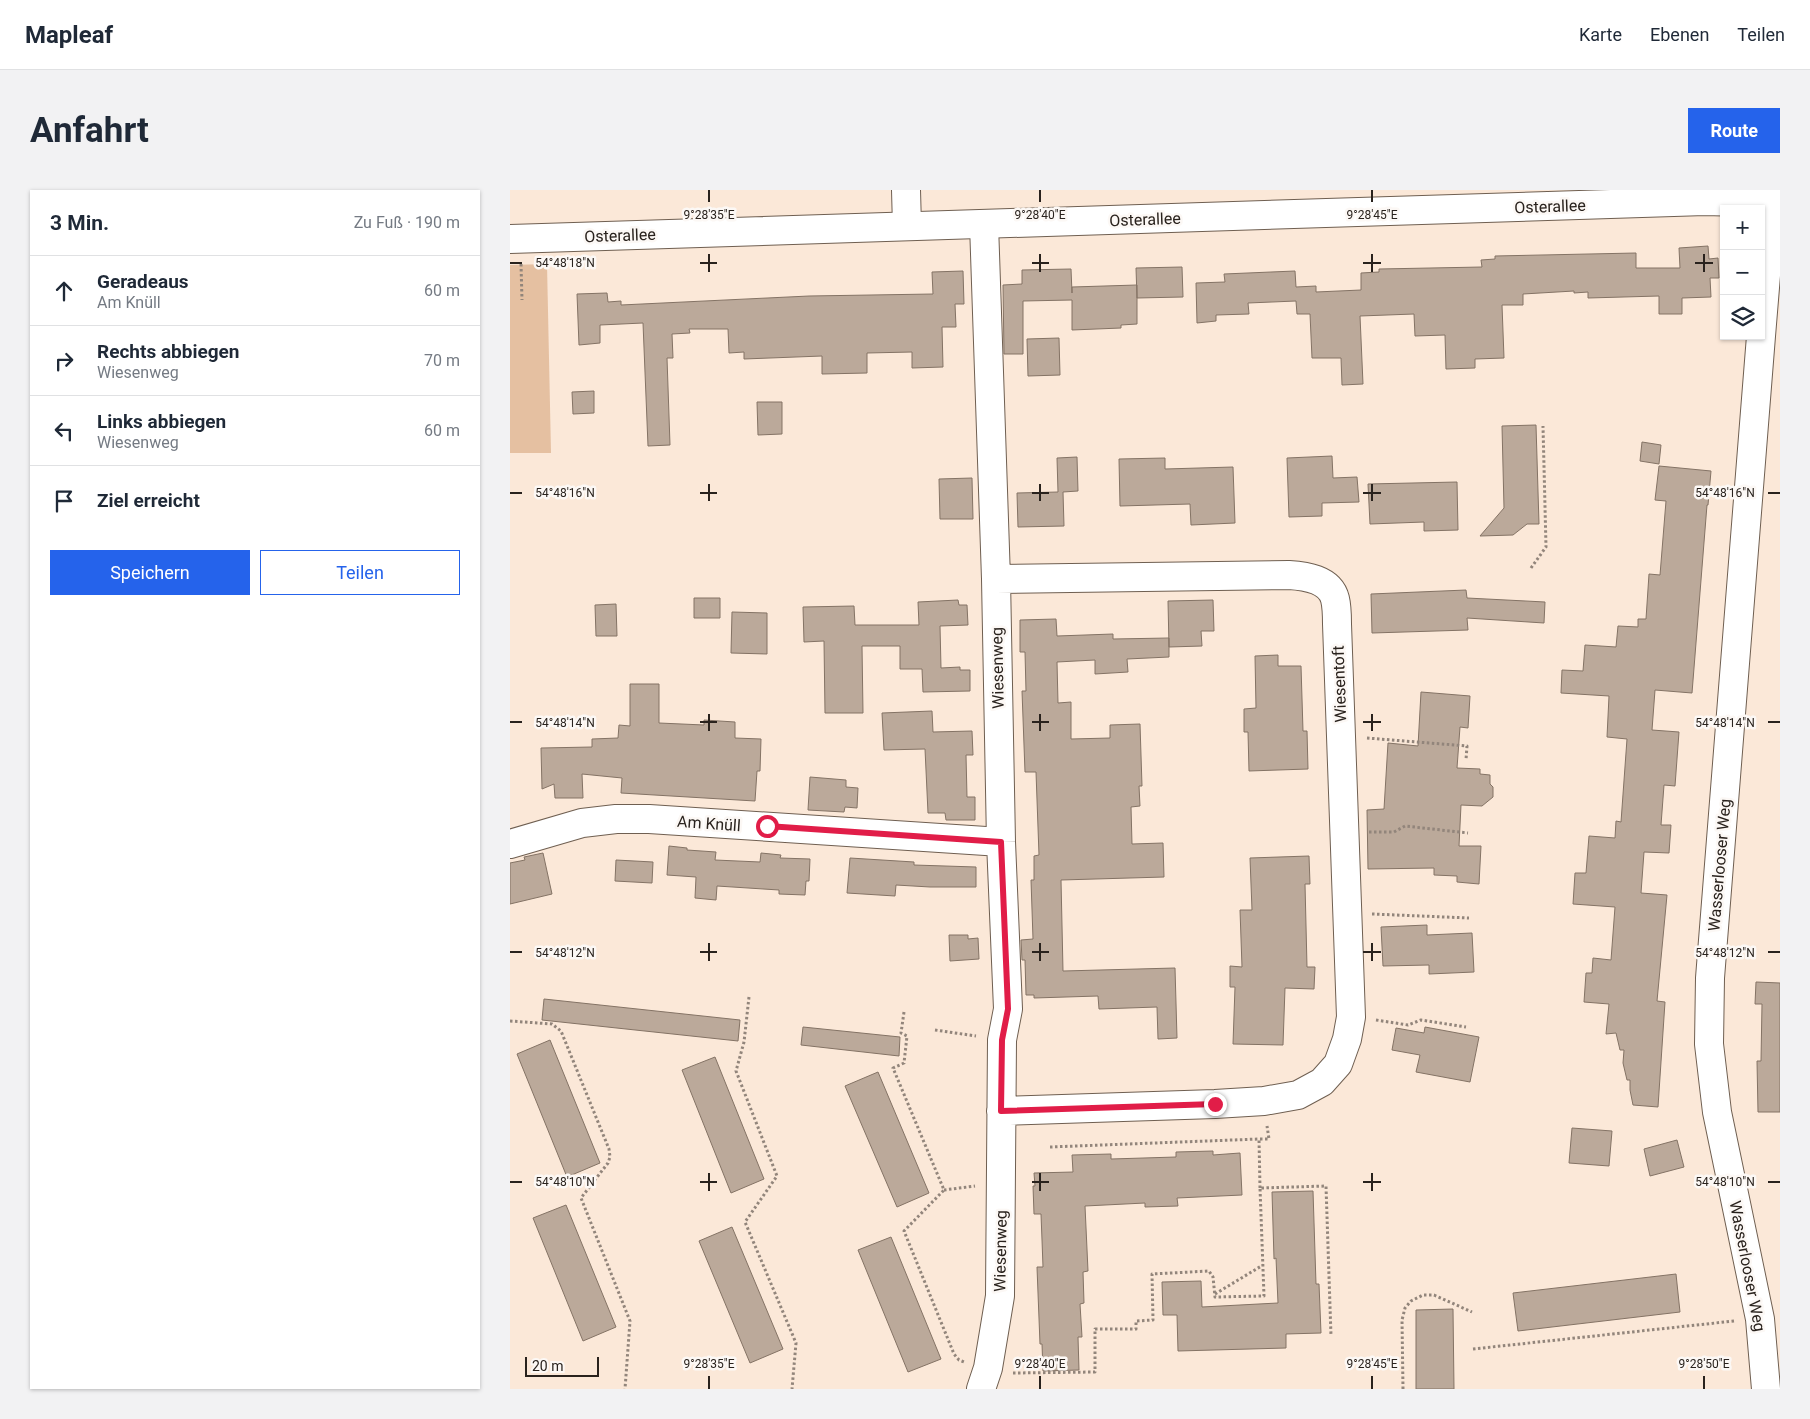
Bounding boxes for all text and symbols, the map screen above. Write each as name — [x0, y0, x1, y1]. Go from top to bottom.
text: Mapleaf — [25, 21, 113, 49]
text: Karte — [1579, 24, 1622, 45]
text: Ebenen — [1650, 24, 1709, 45]
text: Teilen — [1737, 24, 1785, 45]
button: Route — [1688, 108, 1780, 153]
text: Anfahrt — [30, 110, 149, 151]
street label: Osterallee — [1514, 196, 1586, 217]
map controls — [1720, 205, 1765, 340]
button: + — [1720, 205, 1765, 250]
text: 9°28'35"E — [684, 208, 735, 222]
text: 9°28'40"E — [1015, 208, 1066, 222]
text: 9°28'45"E — [1347, 208, 1398, 222]
street label: Osterallee — [1109, 209, 1181, 230]
text: 3 Min. — [50, 211, 109, 235]
text: Zu Fuß · 190 m — [354, 213, 460, 232]
street label: Osterallee — [584, 225, 656, 246]
button: − — [1720, 250, 1765, 295]
text: 54°48'18"N — [535, 256, 595, 270]
text: Geradeaus — [97, 270, 189, 293]
icon: ahead — [50, 277, 78, 305]
text: 60 m — [424, 281, 460, 300]
text: Am Knüll — [97, 293, 161, 312]
button: layers — [1720, 295, 1765, 340]
text: Rechts abbiegen — [97, 340, 239, 363]
icon: right — [50, 347, 78, 375]
text: 70 m — [424, 351, 460, 370]
text: Wiesenweg — [97, 363, 179, 382]
text: Links abbiegen — [97, 410, 226, 433]
icon: left — [50, 417, 78, 445]
text: 60 m — [424, 421, 460, 440]
text: Wiesenweg — [97, 433, 179, 452]
text: 54°48'16"N — [535, 486, 595, 500]
text: 54°48'16"N — [1695, 486, 1755, 500]
icon: arrive — [50, 487, 78, 515]
text: Ziel erreicht — [97, 489, 200, 512]
button: Speichern — [50, 550, 250, 595]
button: Teilen — [260, 550, 460, 595]
street label: Wiesenweg — [987, 627, 1008, 709]
street label: Wiesentoft — [1329, 645, 1350, 723]
text: 54°48'14"N — [535, 716, 595, 730]
text: 54°48'14"N — [1695, 716, 1755, 730]
street label: Wasserlooser Weg — [1704, 798, 1735, 932]
street label: Am Knüll — [677, 812, 741, 835]
route start — [756, 815, 779, 838]
text: 54°48'12"N — [535, 946, 595, 960]
text: 54°48'12"N — [1695, 946, 1755, 960]
route end — [1204, 1093, 1227, 1116]
text: 54°48'10"N — [535, 1175, 595, 1189]
text: 54°48'10"N — [1695, 1175, 1755, 1189]
street label: Wasserlooser Weg — [1726, 1199, 1770, 1333]
street label: Wiesenweg — [990, 1210, 1011, 1292]
scale bar — [525, 1354, 599, 1377]
text: 9°28'35"E — [684, 1357, 735, 1371]
text: 9°28'40"E — [1015, 1357, 1066, 1371]
text: 9°28'45"E — [1347, 1357, 1398, 1371]
text: 9°28'50"E — [1679, 1357, 1730, 1371]
text: 20 m — [532, 1358, 564, 1374]

